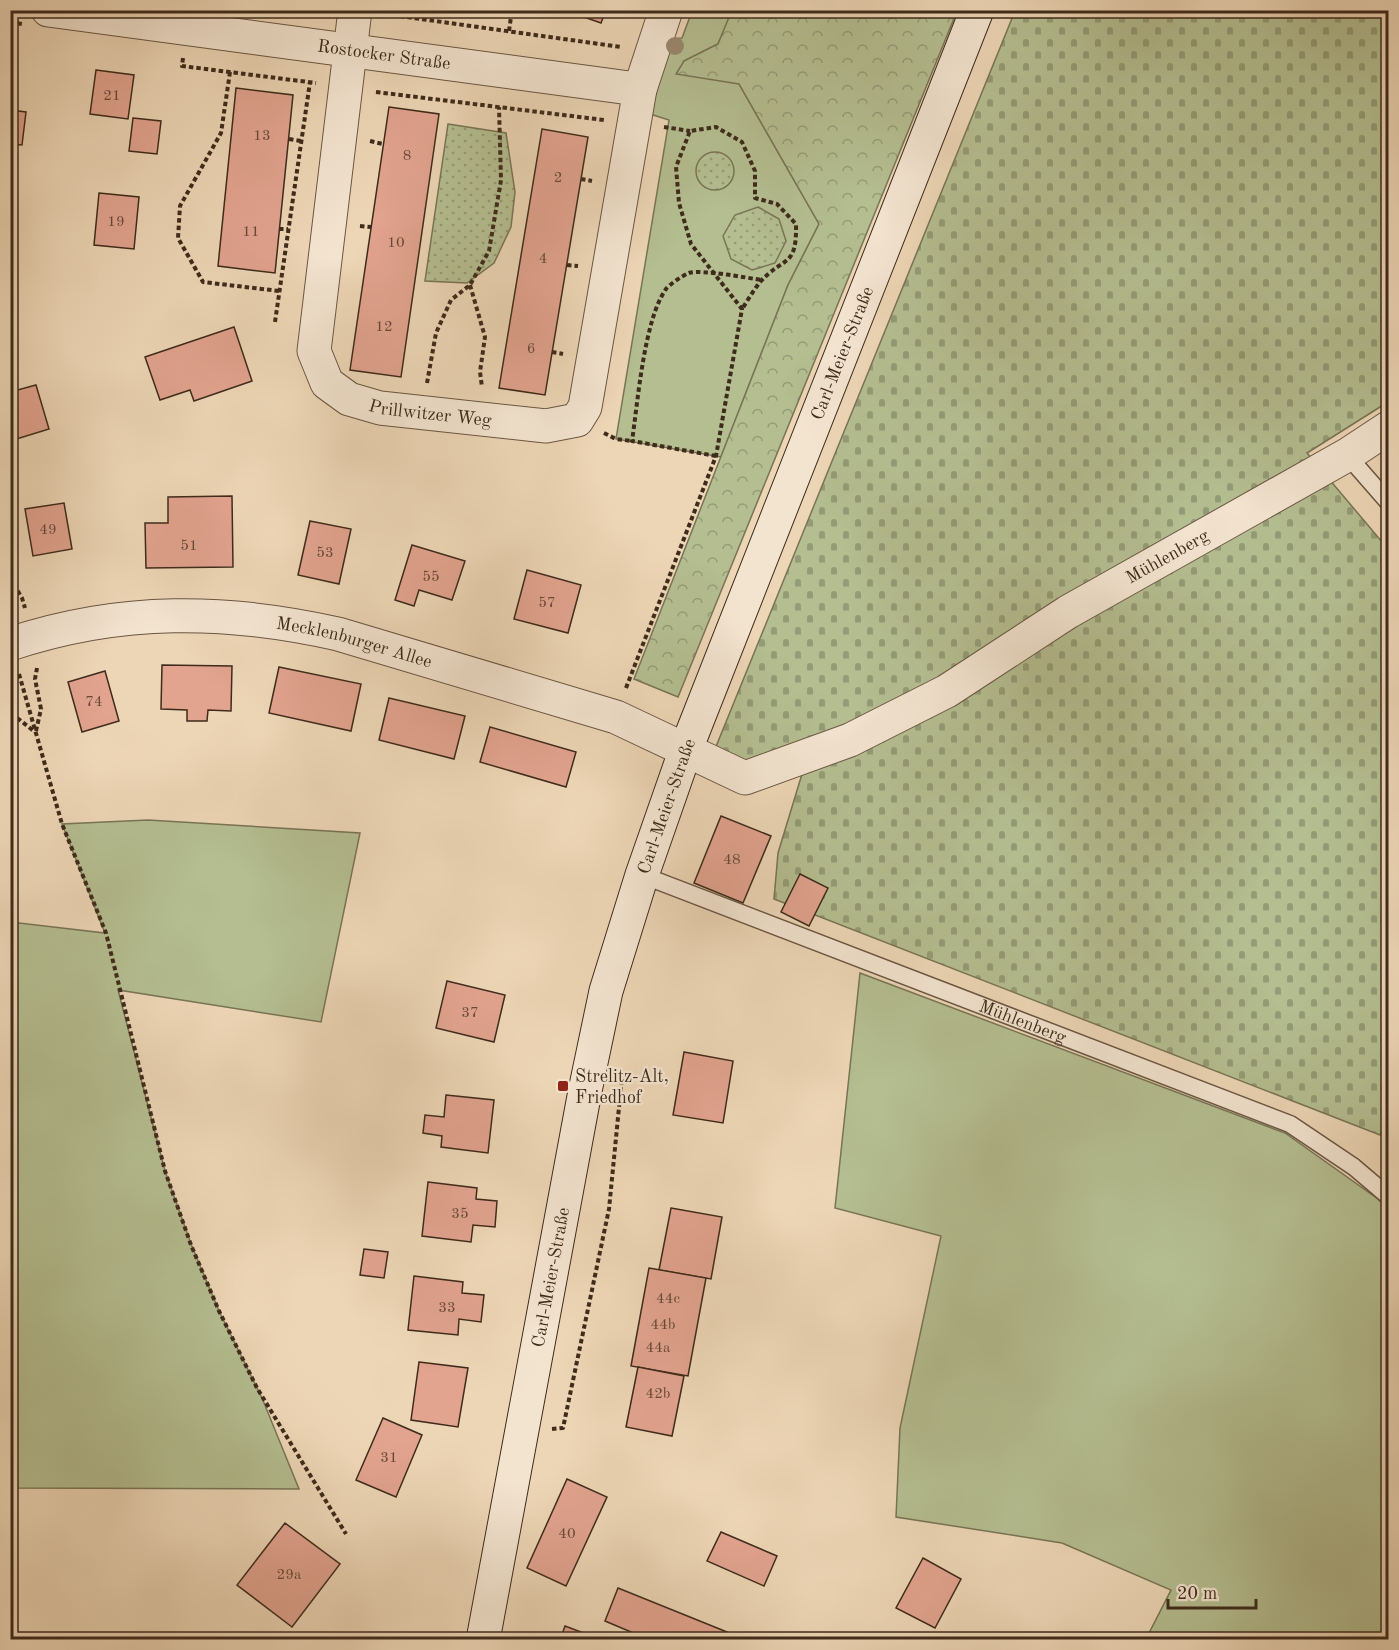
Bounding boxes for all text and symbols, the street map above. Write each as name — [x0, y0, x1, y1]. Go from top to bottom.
street label: Rostocker Straße — [316, 37, 452, 73]
house number: 21 — [103, 89, 121, 104]
house number: 13 — [253, 129, 271, 144]
house number: 8 — [403, 149, 411, 164]
house number: 2 — [554, 171, 562, 186]
house number: 19 — [107, 215, 125, 230]
house number: 11 — [242, 225, 260, 240]
house number: 10 — [387, 236, 405, 251]
house number: 4 — [539, 252, 547, 267]
street label: Carl-Meier-Straße — [808, 284, 877, 423]
house number: 12 — [375, 320, 393, 335]
house number: 6 — [527, 342, 535, 357]
street label: Prillwitzer Weg — [366, 397, 493, 430]
house number: 49 — [39, 523, 57, 538]
street label: Mühlenberg — [1123, 526, 1212, 587]
house number: 51 — [180, 539, 198, 554]
house number: 53 — [316, 546, 334, 561]
house number: 55 — [422, 570, 440, 585]
house number: 57 — [538, 596, 556, 611]
street label: Mecklenburger Allee — [275, 615, 434, 672]
house number: 74 — [85, 695, 103, 710]
street label: Carl-Meier-Straße — [635, 736, 699, 876]
house number: 48 — [723, 853, 741, 868]
street label: Mühlenberg — [976, 997, 1069, 1047]
house number: 37 — [461, 1006, 479, 1021]
place label: Strelitz-Alt, Friedhof — [575, 1068, 669, 1107]
marker: Strelitz-Alt, Friedhof — [556, 1079, 570, 1093]
street label: Carl-Meier-Straße — [530, 1206, 573, 1349]
house number: 35 — [451, 1207, 469, 1222]
house number: 44c — [656, 1292, 680, 1307]
house number: 33 — [438, 1301, 456, 1316]
house number: 44b — [650, 1318, 676, 1333]
house number: 44a — [646, 1341, 671, 1356]
house number: 42b — [645, 1387, 671, 1402]
house number: 31 — [380, 1451, 398, 1466]
house number: 40 — [558, 1527, 576, 1542]
house number: 29a — [277, 1568, 302, 1583]
scale bar — [1168, 1572, 1256, 1610]
text: 20 m — [1177, 1585, 1217, 1603]

